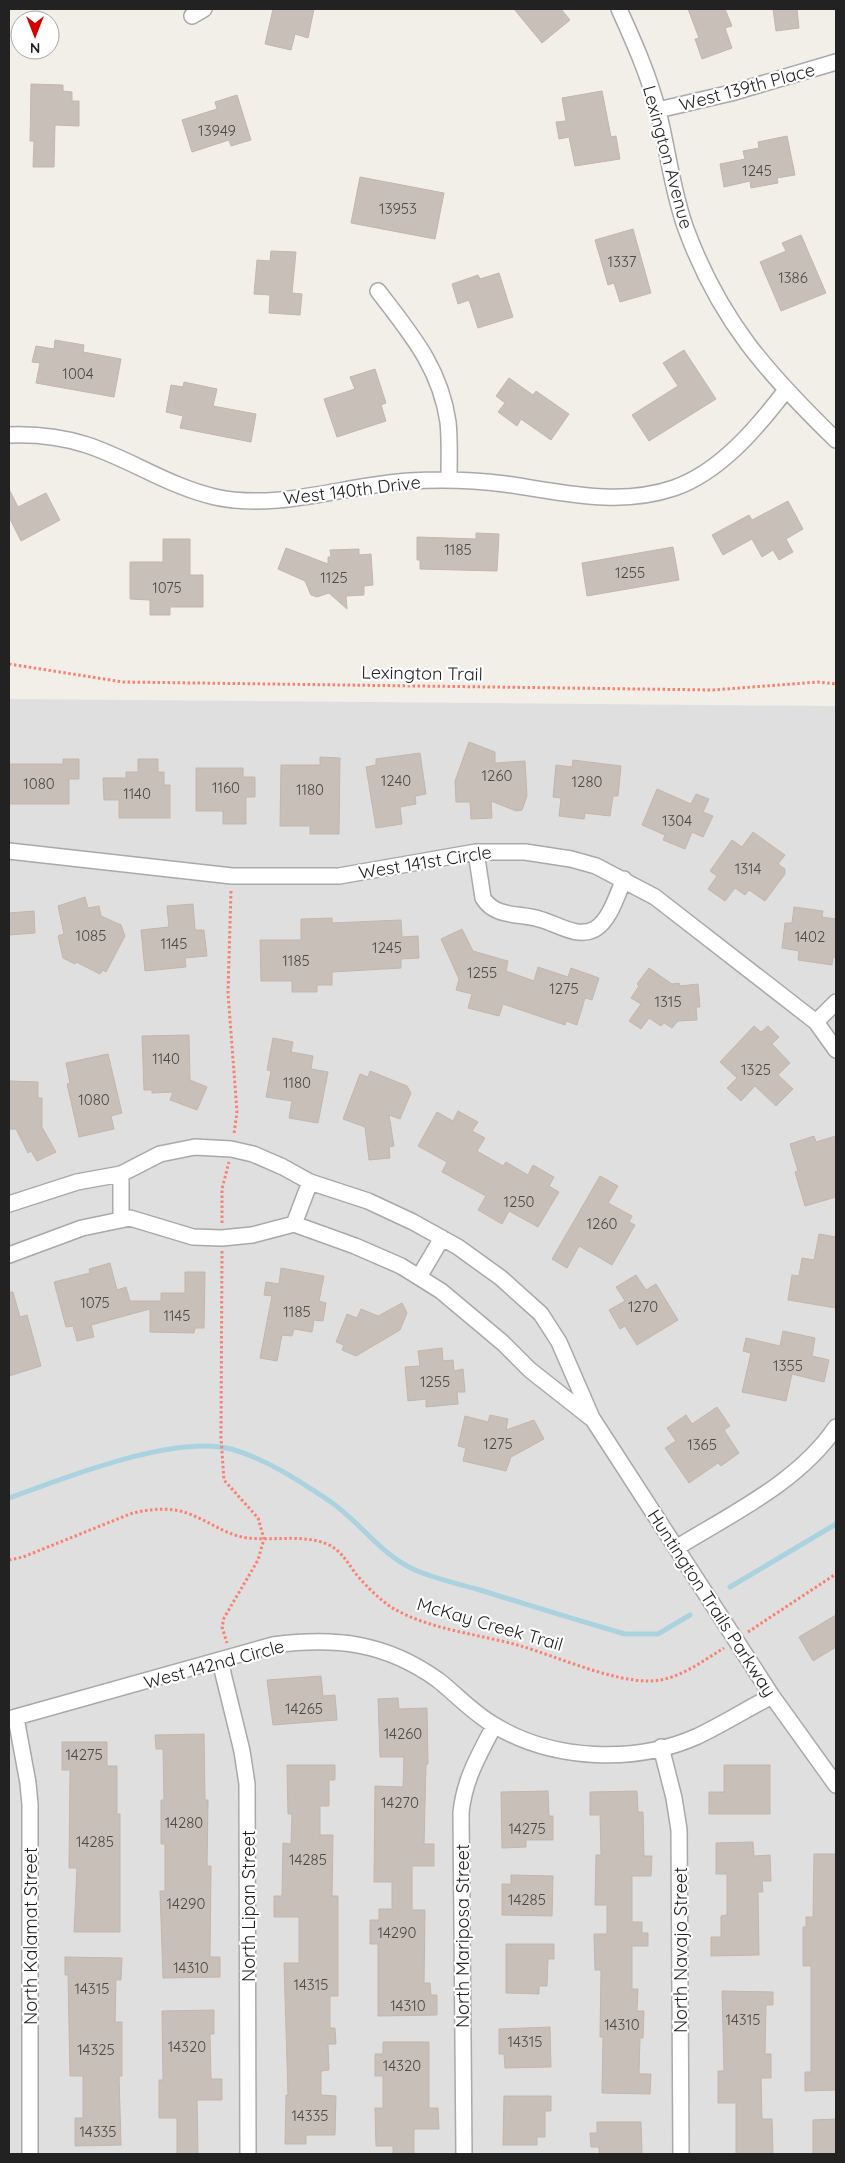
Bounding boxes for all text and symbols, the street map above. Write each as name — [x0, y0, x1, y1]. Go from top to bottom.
north arrow — [10, 10, 60, 60]
text: N — [30, 39, 40, 57]
street label: West 139th Place — [677, 58, 817, 116]
street label: Lexington Avenue — [638, 83, 698, 231]
house number: 13949 — [198, 121, 236, 140]
house number: 1245 — [742, 161, 772, 180]
house number: 13953 — [379, 199, 417, 218]
house number: 1337 — [608, 252, 637, 271]
house number: 1386 — [778, 268, 808, 287]
house number: 1004 — [62, 364, 94, 383]
street label: West 140th Drive — [282, 470, 422, 510]
house number: 1185 — [444, 540, 472, 559]
house number: 1255 — [615, 563, 645, 582]
house number: 1125 — [320, 568, 348, 587]
house number: 1075 — [152, 578, 182, 597]
street label: Lexington Trail — [361, 660, 483, 686]
house number: 1260 — [482, 766, 513, 785]
house number: 1240 — [381, 771, 411, 790]
house number: 1280 — [572, 772, 603, 791]
house number: 1080 — [23, 774, 55, 793]
house number: 1160 — [212, 778, 240, 797]
house number: 1180 — [296, 780, 324, 799]
house number: 1140 — [123, 784, 151, 803]
house number: 1304 — [662, 811, 692, 830]
street label: West 141st Circle — [357, 840, 493, 884]
house number: 1314 — [735, 859, 761, 878]
house number: 1085 — [76, 926, 106, 945]
house number: 1402 — [795, 927, 825, 946]
house number: 1145 — [160, 934, 188, 953]
house number: 1245 — [372, 938, 402, 957]
house number: 1185 — [282, 951, 310, 970]
house number: 1255 — [467, 963, 497, 982]
house number: 1275 — [549, 979, 579, 998]
house number: 1315 — [654, 992, 682, 1011]
house number: 1140 — [152, 1049, 180, 1068]
house number: 1325 — [741, 1060, 771, 1079]
house number: 1180 — [283, 1073, 311, 1092]
house number: 1080 — [78, 1090, 110, 1109]
house number: 1250 — [504, 1192, 535, 1211]
house number: 1260 — [587, 1214, 618, 1233]
house number: 1075 — [80, 1293, 110, 1312]
house number: 1270 — [628, 1297, 658, 1316]
house number: 1185 — [283, 1302, 311, 1321]
house number: 1145 — [163, 1306, 191, 1325]
house number: 1355 — [773, 1356, 803, 1375]
house number: 1255 — [420, 1372, 450, 1391]
house number: 1275 — [483, 1434, 513, 1453]
house number: 1365 — [687, 1435, 717, 1454]
street label: Huntington Trails Parkway — [643, 1505, 781, 1701]
street label: McKay Creek Trail — [414, 1592, 566, 1656]
street label: West 142nd Circle — [141, 1634, 287, 1694]
house number: 14265 — [285, 1699, 323, 1718]
house number: 14260 — [384, 1724, 422, 1743]
house number: 14275 — [65, 1745, 103, 1764]
house number: 14270 — [381, 1793, 419, 1812]
house number: 14280 — [165, 1813, 203, 1832]
house number: 14275 — [508, 1819, 546, 1838]
street label: North Lipan Street — [237, 1830, 260, 1982]
house number: 14285 — [76, 1832, 114, 1851]
street label: North Mariposa Street — [451, 1844, 474, 2028]
street label: North Kalamat Street — [19, 1847, 42, 2025]
house number: 14285 — [289, 1850, 327, 1869]
street label: North Navajo Street — [669, 1867, 692, 2033]
house number: 14285 — [508, 1890, 546, 1909]
house number: 14290 — [167, 1894, 205, 1913]
house number: 14290 — [378, 1923, 416, 1942]
house number: 14310 — [173, 1958, 209, 1977]
house number: 14315 — [294, 1975, 328, 1994]
house number: 14315 — [75, 1979, 109, 1998]
house number: 14310 — [390, 1996, 426, 2015]
house number: 14315 — [726, 2010, 760, 2029]
house number: 14310 — [604, 2015, 640, 2034]
house number: 14315 — [508, 2032, 542, 2051]
house number: 14320 — [168, 2037, 206, 2056]
house number: 14325 — [77, 2040, 115, 2059]
house number: 14320 — [383, 2056, 421, 2075]
house number: 14335 — [291, 2106, 329, 2125]
house number: 14335 — [79, 2122, 117, 2141]

